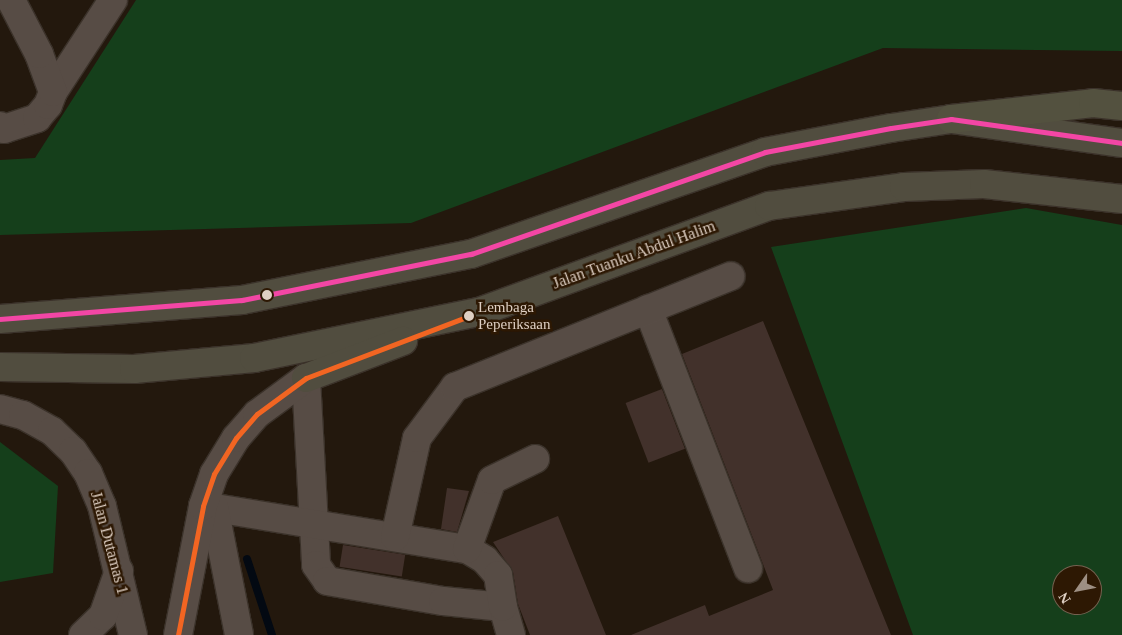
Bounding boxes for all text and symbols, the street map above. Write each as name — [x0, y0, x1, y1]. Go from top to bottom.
street label: Jalan Tuanku Abdul Halim — [549, 216, 719, 294]
unlabelled marker — [262, 290, 272, 300]
place label: Lembaga Peperiksaan — [478, 298, 550, 333]
marker: Lembaga Peperiksaan — [464, 311, 474, 321]
street label: Jalan Dutamas 1 — [86, 489, 132, 597]
north arrow — [1052, 565, 1102, 615]
text: N — [1056, 590, 1074, 606]

